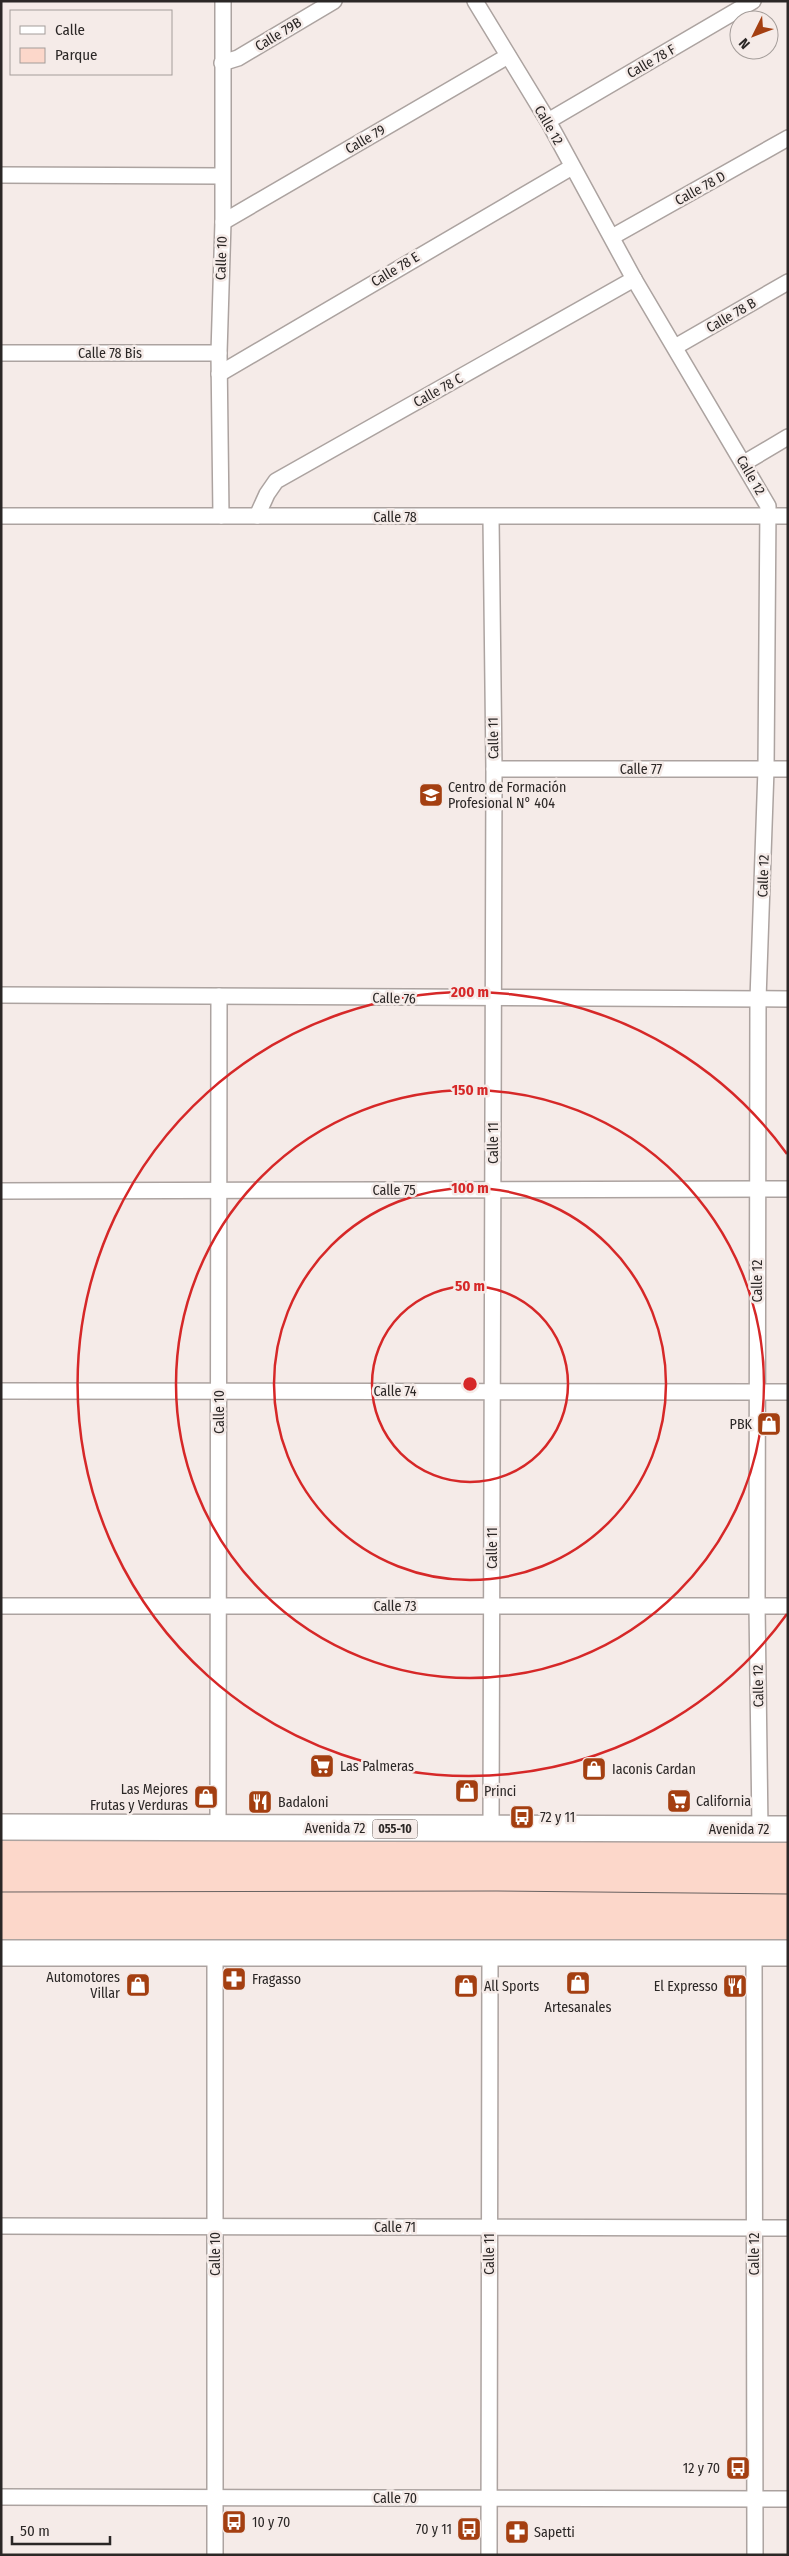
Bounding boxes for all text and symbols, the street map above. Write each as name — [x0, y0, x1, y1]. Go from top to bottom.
legend — [10, 10, 172, 75]
north arrow — [729, 10, 779, 60]
street label: Calle 79B — [252, 14, 305, 55]
text: Calle — [55, 21, 85, 39]
text: N — [736, 35, 754, 52]
street label: Calle 78 F — [624, 41, 678, 82]
text: Parque — [55, 46, 98, 64]
street label: Calle 12 — [530, 102, 567, 148]
street label: Calle 79 — [342, 121, 388, 158]
street label: Calle 78 D — [672, 168, 728, 209]
street label: Calle 10 — [212, 236, 231, 280]
street label: Calle 78 E — [368, 248, 423, 290]
street label: Calle 78 B — [703, 294, 759, 336]
street label: Calle 78 Bis — [78, 345, 142, 362]
street label: Calle 78 C — [410, 370, 466, 411]
street label: Calle 12 — [732, 452, 769, 498]
street label: Calle 78 — [373, 509, 417, 526]
street label: Calle 11 — [485, 717, 502, 759]
street label: Calle 77 — [620, 761, 663, 778]
place label: Centro de Formación Profesional N° 404 — [448, 779, 566, 812]
school or university icon: Centro de Formación Profesional N° 404 — [418, 782, 444, 808]
street label: Calle 12 — [754, 854, 773, 898]
text: 200 m — [450, 983, 489, 1001]
street label: Calle 76 — [372, 990, 416, 1007]
text: 150 m — [452, 1081, 488, 1099]
street label: Calle 11 — [485, 1122, 502, 1164]
text: 100 m — [451, 1179, 489, 1197]
street label: Calle 75 — [372, 1182, 416, 1199]
street label: Calle 12 — [749, 1260, 766, 1302]
text: 50 m — [455, 1277, 485, 1295]
centre of rings — [461, 1375, 479, 1393]
street label: Calle 74 — [373, 1383, 417, 1400]
street label: Calle 10 — [211, 1390, 228, 1434]
shop icon: PBK — [756, 1411, 782, 1437]
place label: PBK — [730, 1416, 753, 1433]
street label: Calle 11 — [484, 1527, 501, 1569]
street label: Calle 73 — [373, 1598, 417, 1615]
street label: Calle 12 — [750, 1664, 767, 1708]
supermarket icon: Las Palmeras — [309, 1753, 335, 1779]
shop icon: Iaconis Cardan — [581, 1756, 607, 1782]
place label: Las Palmeras — [340, 1758, 414, 1775]
place label: Iaconis Cardan — [612, 1761, 696, 1778]
shop icon: Princi — [454, 1778, 480, 1804]
place label: Las Mejores Frutas y Verduras — [90, 1781, 188, 1814]
place label: Princi — [484, 1783, 516, 1800]
shop icon: Las Mejores Frutas y Verduras — [193, 1784, 219, 1810]
supermarket icon: California — [666, 1788, 692, 1814]
restaurant icon: Badaloni — [247, 1789, 273, 1815]
place label: California — [696, 1793, 751, 1810]
place label: Badaloni — [278, 1794, 329, 1811]
bus stop icon: 72 y 11 — [509, 1804, 535, 1830]
place label: 72 y 11 — [540, 1809, 575, 1826]
street label: Avenida 72 — [305, 1820, 365, 1837]
road number: 055-10 — [372, 1820, 418, 1838]
street label: Avenida 72 — [709, 1821, 769, 1838]
pharmacy icon: Fragasso — [221, 1966, 247, 1992]
place label: Automotores Villar — [46, 1969, 120, 2002]
shop icon: Artesanales — [565, 1970, 591, 1996]
place label: Fragasso — [252, 1971, 301, 1988]
shop icon: Automotores Villar — [125, 1972, 151, 1998]
shop icon: All Sports — [453, 1973, 479, 1999]
restaurant icon: El Expresso — [722, 1973, 748, 1999]
place label: All Sports — [484, 1978, 539, 1995]
place label: El Expresso — [654, 1978, 718, 1995]
place label: Artesanales — [545, 1999, 611, 2016]
street label: Calle 71 — [374, 2219, 416, 2236]
street label: Calle 10 — [207, 2232, 224, 2276]
street label: Calle 11 — [481, 2233, 498, 2275]
street label: Calle 12 — [746, 2233, 763, 2275]
bus stop icon: 12 y 70 — [725, 2455, 751, 2481]
place label: 12 y 70 — [683, 2460, 720, 2477]
street label: Calle 70 — [373, 2490, 417, 2507]
bus stop icon: 10 y 70 — [221, 2509, 247, 2535]
scale bar — [12, 2514, 110, 2546]
place label: 10 y 70 — [252, 2514, 290, 2531]
bus stop icon: 70 y 11 — [456, 2516, 482, 2542]
pharmacy icon: Sapetti — [504, 2519, 530, 2545]
place label: 70 y 11 — [416, 2521, 452, 2538]
text: 50 m — [20, 2522, 50, 2540]
place label: Sapetti — [534, 2524, 575, 2541]

